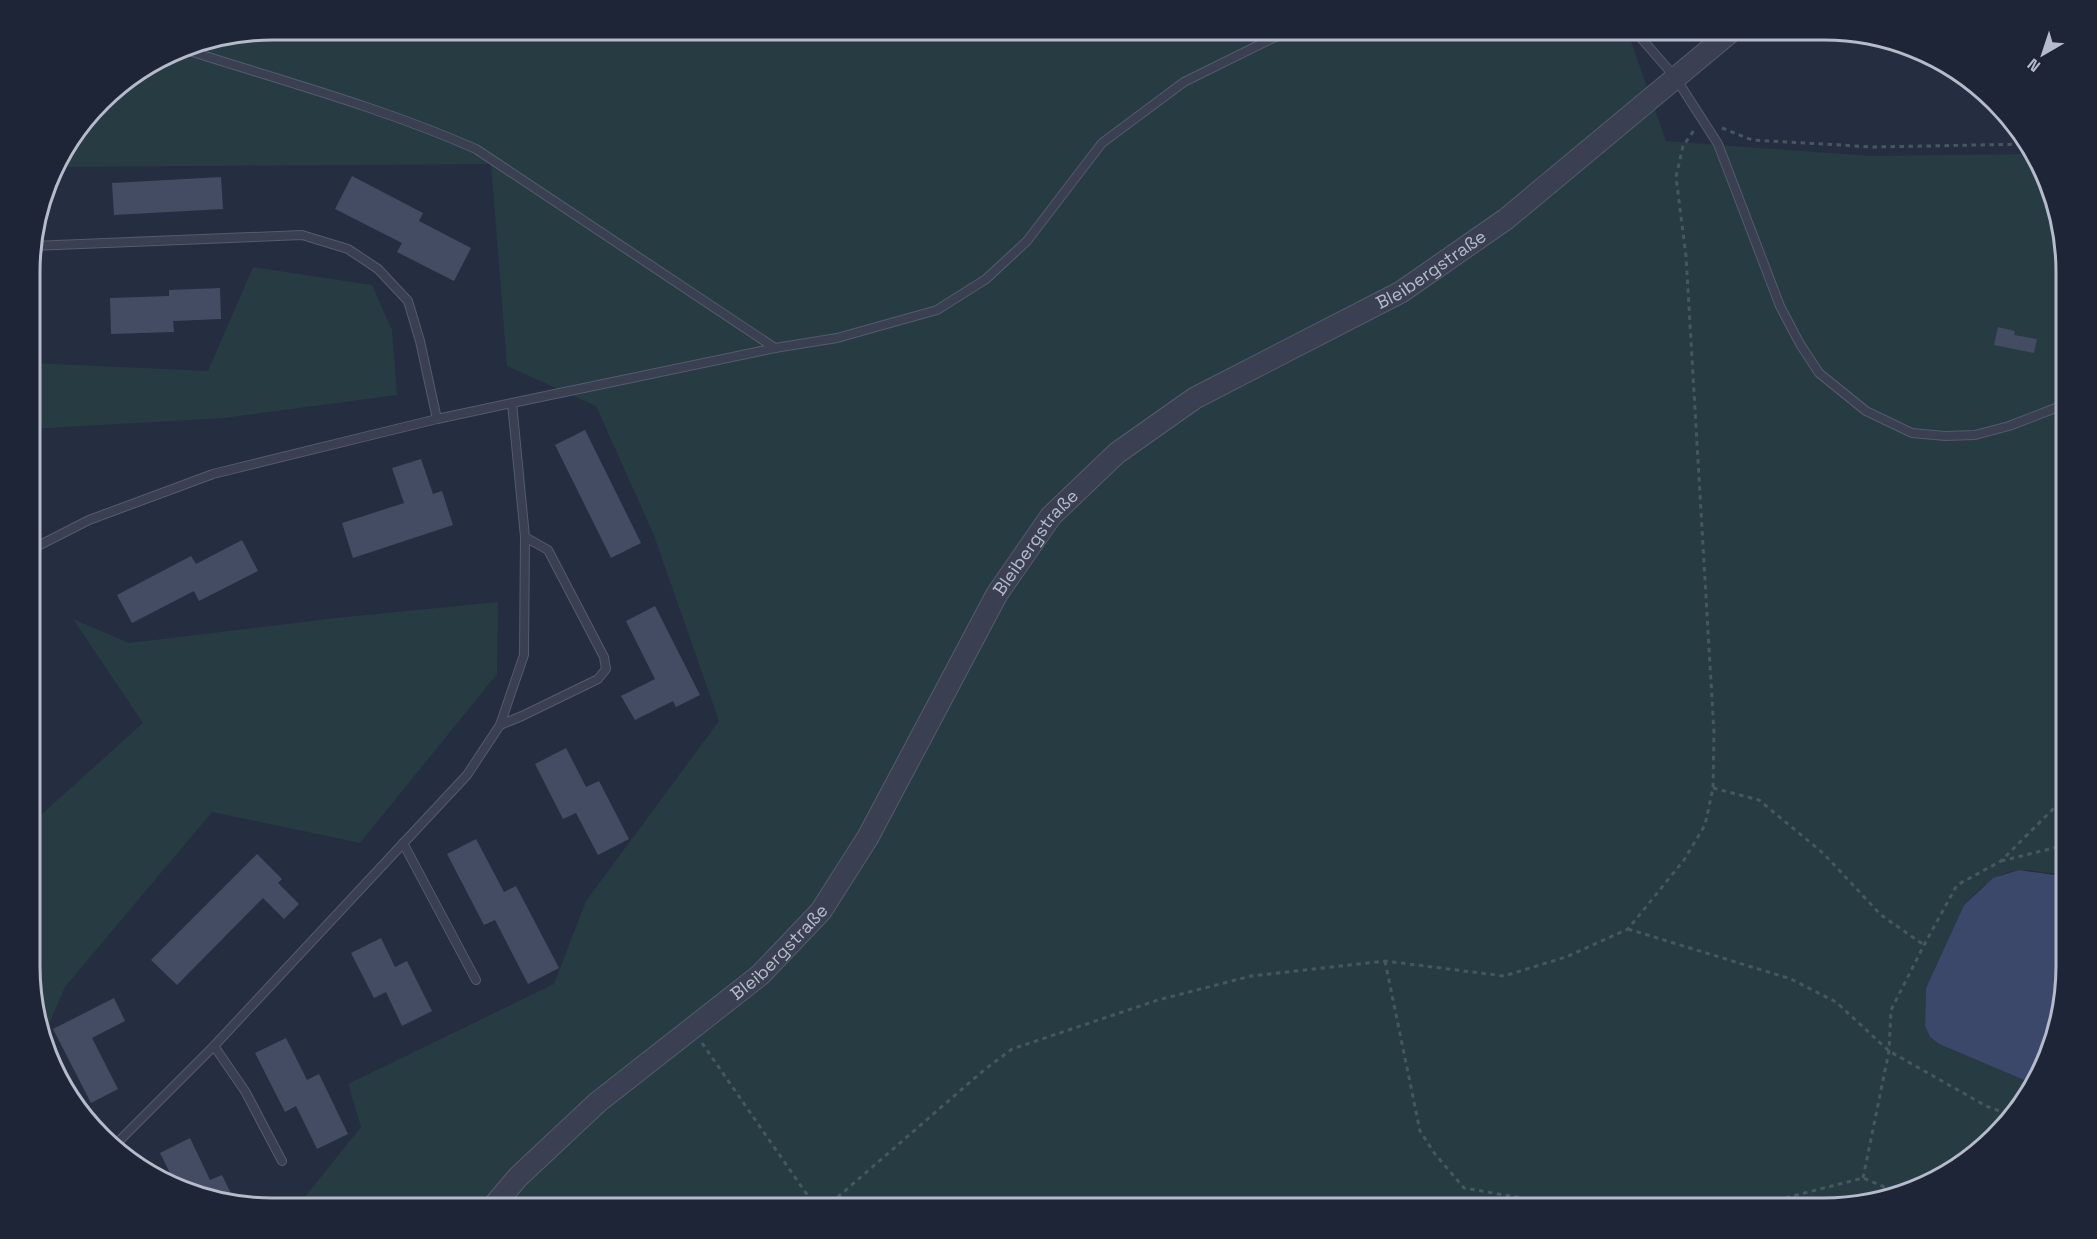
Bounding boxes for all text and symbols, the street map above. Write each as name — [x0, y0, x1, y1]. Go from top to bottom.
north arrow — [2013, 24, 2073, 84]
text: N — [2023, 54, 2045, 77]
street label: Bleibergstraße — [1372, 224, 1490, 314]
street label: Bleibergstraße — [987, 484, 1083, 600]
street label: Bleibergstraße — [726, 899, 833, 1005]

